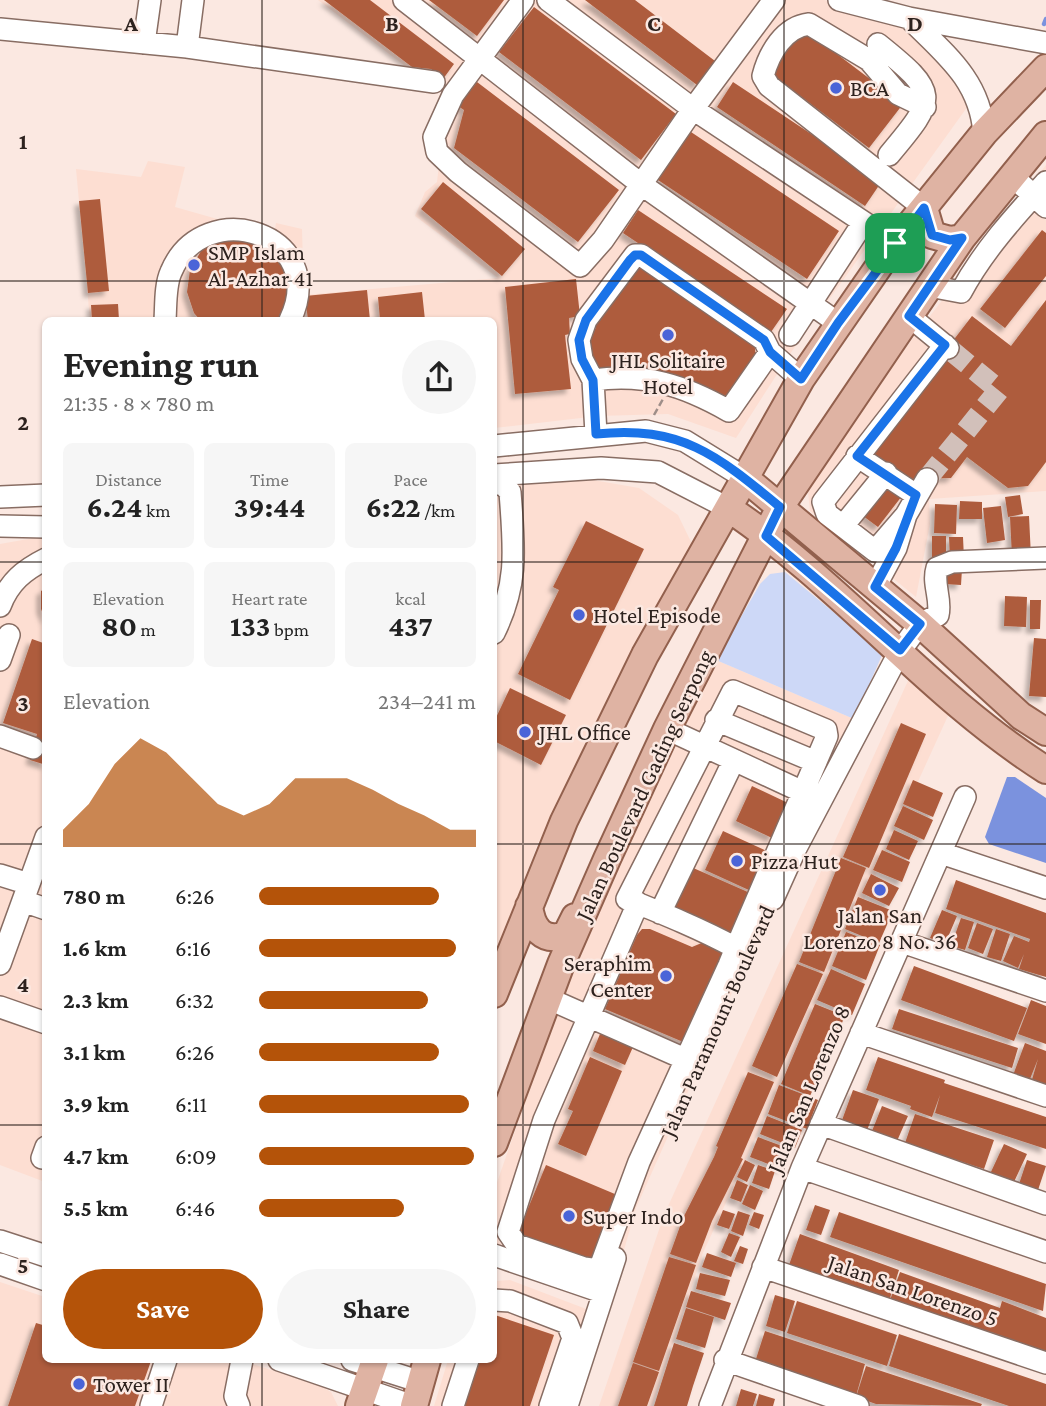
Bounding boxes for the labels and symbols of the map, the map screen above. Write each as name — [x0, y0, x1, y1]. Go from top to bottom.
text: A — [123, 10, 138, 36]
text: B — [385, 10, 399, 36]
text: C — [647, 10, 661, 36]
text: D — [907, 10, 923, 36]
place label: BCA — [850, 75, 890, 101]
marker: BCA — [828, 80, 844, 96]
text: 1 — [19, 128, 28, 154]
pin — [865, 213, 925, 273]
place label: SMP Islam Al-Azhar 41 — [208, 239, 313, 291]
marker: SMP Islam Al-Azhar 41 — [186, 257, 202, 273]
marker: JHL Solitaire Hotel — [660, 327, 676, 343]
place label: JHL Solitaire Hotel — [609, 347, 725, 399]
text: 2 — [17, 409, 29, 435]
place label: Hotel Episode — [593, 602, 721, 628]
marker: Hotel Episode — [571, 607, 587, 623]
street label: Jalan Boulevard Gading Serpong — [569, 646, 718, 926]
text: 3 — [17, 690, 29, 716]
place label: JHL Office — [537, 719, 631, 745]
marker: JHL Office — [517, 724, 533, 740]
place label: Pizza Hut — [751, 848, 838, 874]
marker: Pizza Hut — [729, 853, 745, 869]
marker: Jalan San Lorenzo 8 No. 36 — [872, 882, 888, 898]
street label: Jalan Paramount Boulevard — [653, 901, 780, 1143]
place label: Jalan San Lorenzo 8 No. 36 — [803, 902, 957, 954]
place label: Seraphim Center — [564, 950, 652, 1002]
marker: Seraphim Center — [658, 968, 674, 984]
text: 4 — [17, 971, 29, 997]
street label: Jalan San Lorenzo 8 — [760, 1001, 855, 1179]
place label: Super Indo — [583, 1203, 683, 1229]
marker: Super Indo — [561, 1208, 577, 1224]
street label: Jalan San Lorenzo 5 — [823, 1248, 1001, 1331]
text: 5 — [17, 1252, 29, 1278]
place label: Tower II — [93, 1371, 169, 1397]
marker: Tower II — [71, 1376, 87, 1392]

